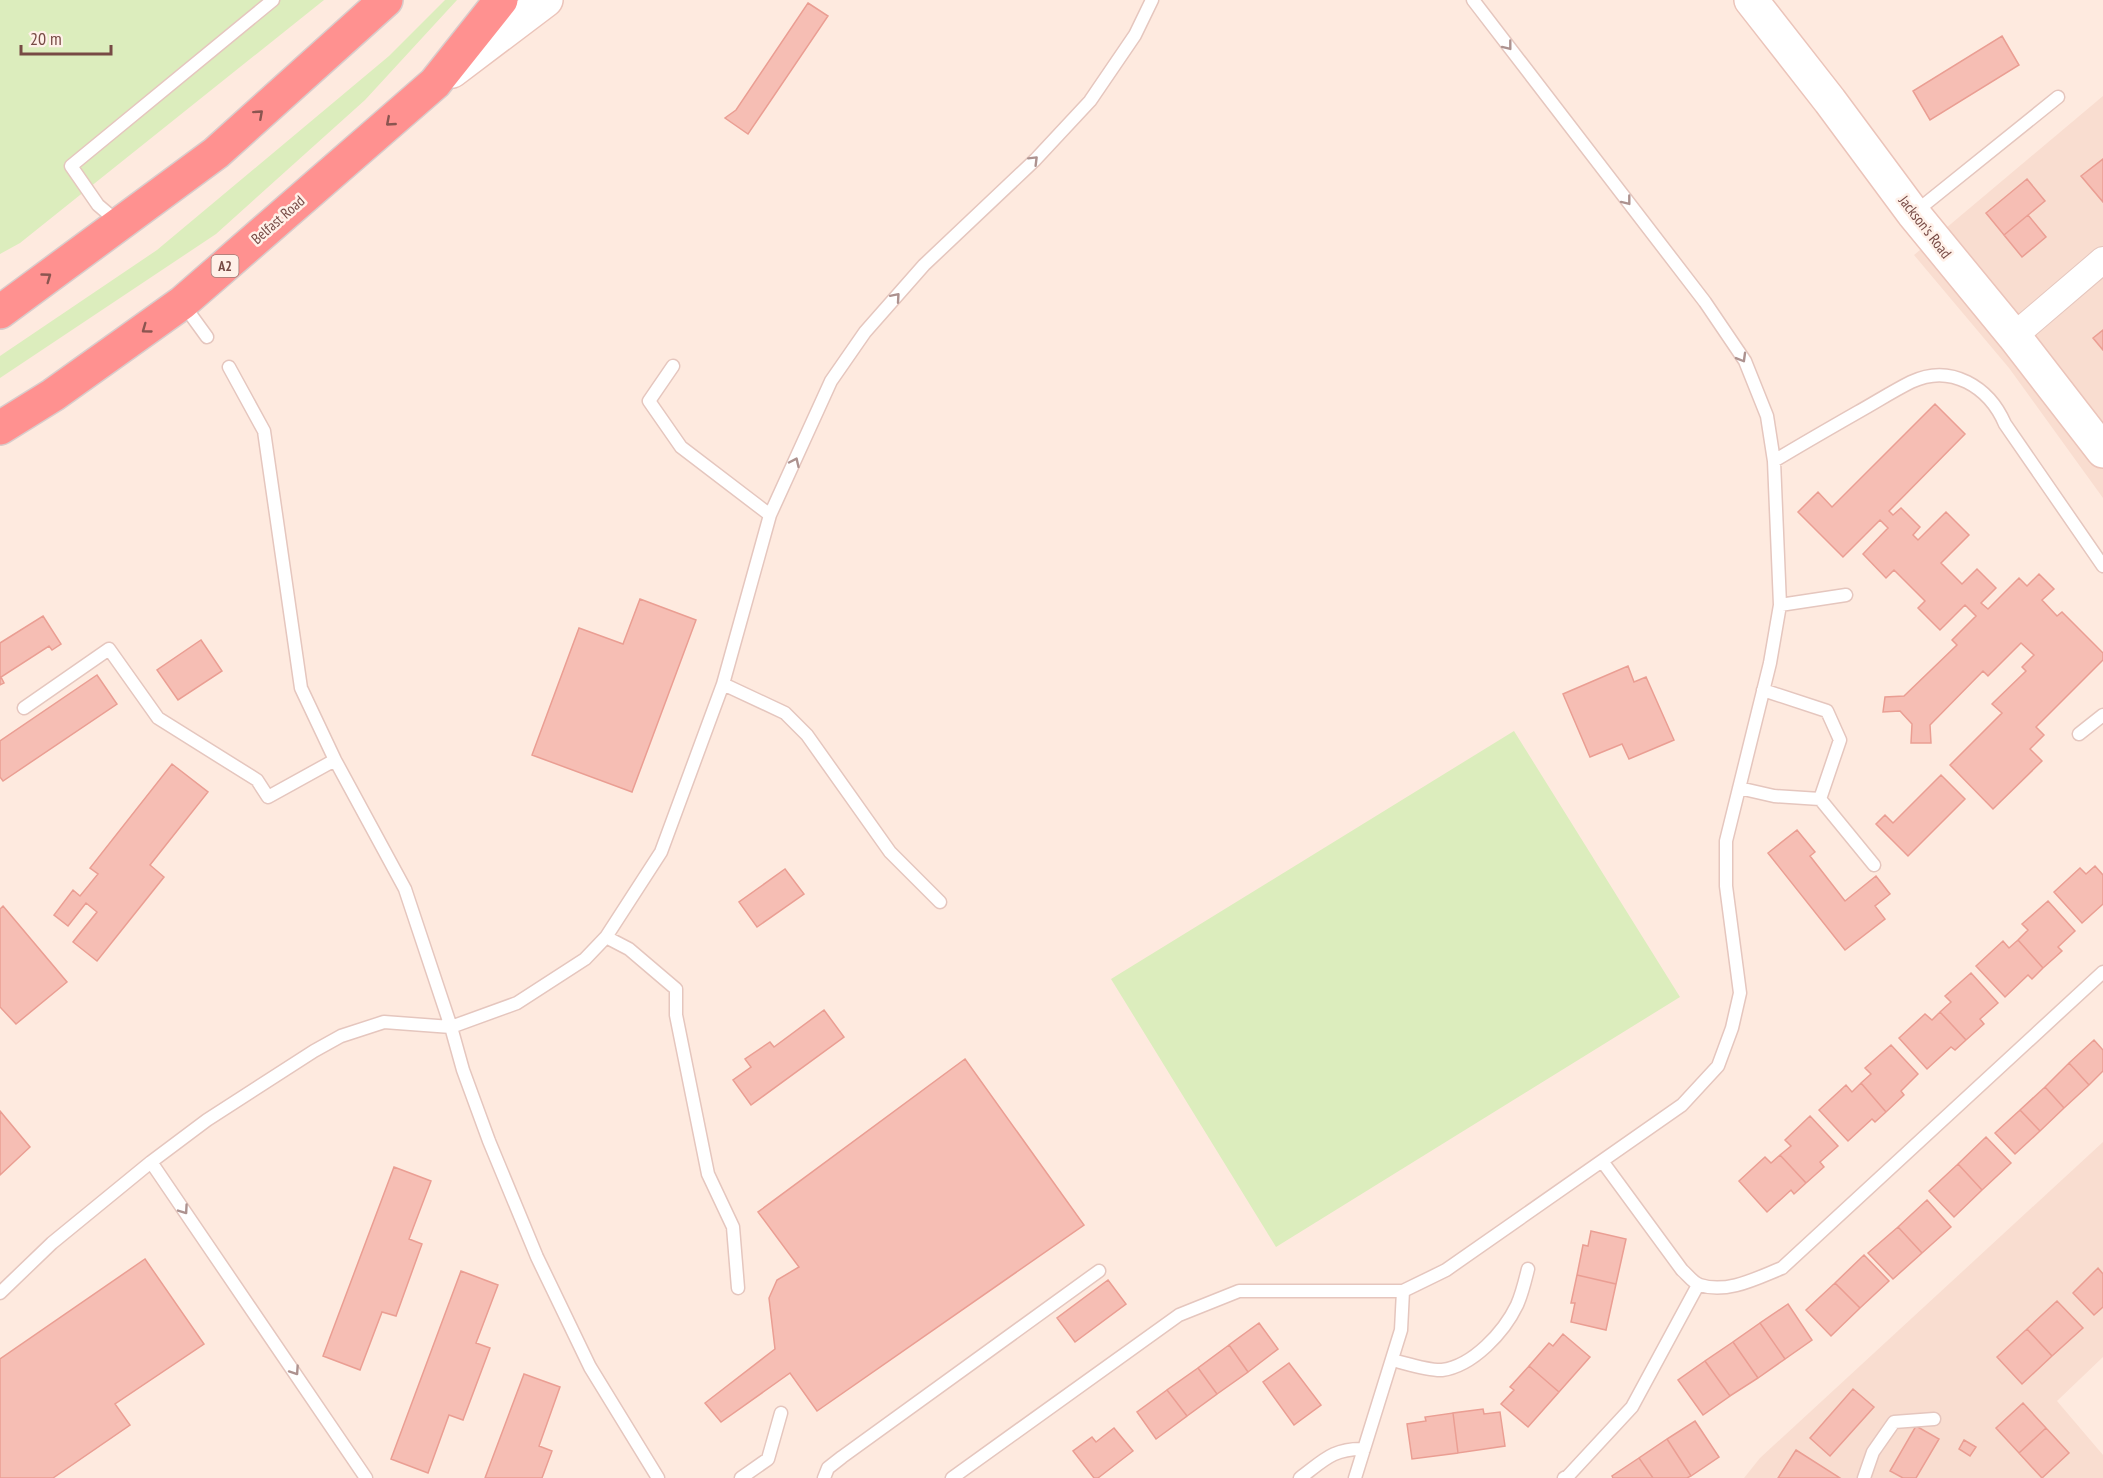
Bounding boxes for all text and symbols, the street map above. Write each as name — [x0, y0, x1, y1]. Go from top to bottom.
scale bar — [21, 18, 111, 56]
text: 20 m — [30, 27, 62, 50]
one-way arrow — [1501, 40, 1512, 51]
one-way arrow — [253, 110, 263, 121]
one-way arrow — [386, 115, 397, 126]
one-way arrow — [1027, 157, 1038, 168]
street label: Belfast Road — [247, 191, 308, 248]
street label: Jackson's Road — [1894, 191, 1956, 262]
one-way arrow — [1620, 194, 1631, 205]
road number: A2 — [212, 255, 238, 277]
one-way arrow — [41, 273, 52, 284]
one-way arrow — [889, 293, 900, 304]
one-way arrow — [141, 322, 152, 333]
one-way arrow — [1735, 352, 1746, 362]
one-way arrow — [787, 458, 799, 469]
one-way arrow — [177, 1204, 188, 1215]
one-way arrow — [287, 1365, 299, 1375]

